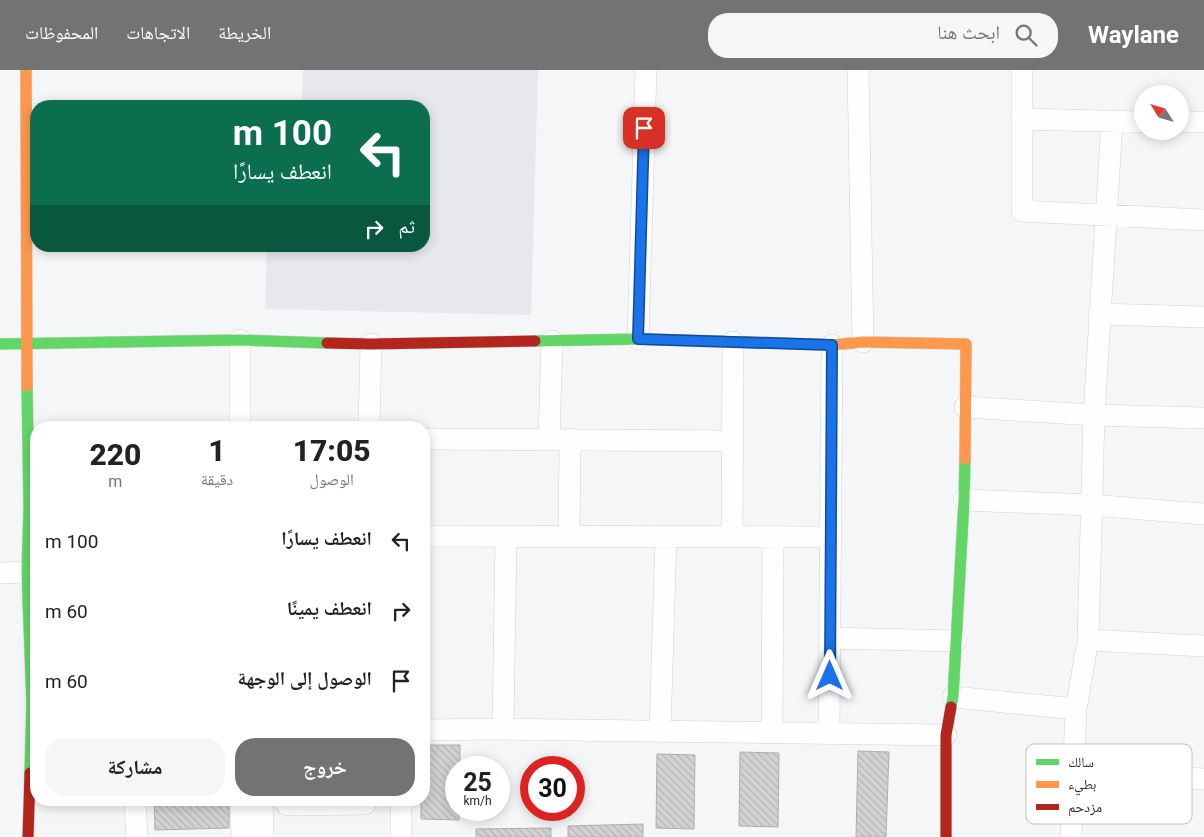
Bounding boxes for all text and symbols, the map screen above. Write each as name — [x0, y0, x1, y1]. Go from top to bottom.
search box — [708, 13, 1058, 58]
text: ابحث هنا — [937, 21, 1000, 44]
icon: search — [1012, 21, 1040, 49]
text: Waylane — [1088, 21, 1179, 49]
text: المحفوظات — [25, 22, 98, 43]
text: الاتجاهات — [126, 22, 190, 43]
text: الخريطة — [218, 22, 271, 43]
north arrow — [1134, 85, 1189, 140]
map controls — [1134, 85, 1189, 140]
pin — [623, 107, 665, 149]
text: 100 m — [233, 113, 332, 154]
icon: arrive — [630, 114, 658, 142]
icon: left — [350, 120, 415, 185]
text: انعطف يسارًا — [233, 159, 332, 184]
icon: right — [360, 215, 388, 243]
text: ثم — [398, 215, 415, 238]
text: 1 — [208, 433, 226, 468]
text: 17:05 — [293, 433, 371, 468]
text: 220 — [89, 437, 141, 472]
text: دقيقة — [201, 470, 233, 489]
text: الوصول — [309, 470, 354, 489]
text: m — [108, 472, 122, 491]
text: انعطف يسارًا — [281, 527, 372, 550]
icon: left — [387, 527, 415, 555]
text: 100 m — [45, 530, 98, 553]
text: انعطف يمينًا — [287, 597, 372, 620]
icon: right — [387, 597, 415, 625]
text: 60 m — [45, 600, 88, 623]
position arrow — [803, 649, 855, 701]
text: الوصول إلى الوجهة — [238, 667, 372, 690]
icon: arrive — [387, 667, 415, 695]
text: 60 m — [45, 670, 88, 693]
button: مشاركة — [45, 738, 225, 796]
button: خروج — [235, 738, 415, 796]
legend — [1026, 744, 1192, 824]
text: سالك — [1068, 754, 1094, 770]
speed limit sign: 30 — [520, 756, 585, 821]
text: 25 — [463, 768, 492, 797]
text: بطيء — [1068, 776, 1097, 796]
text: km/h — [463, 794, 492, 808]
text: مزدحم — [1068, 799, 1102, 817]

